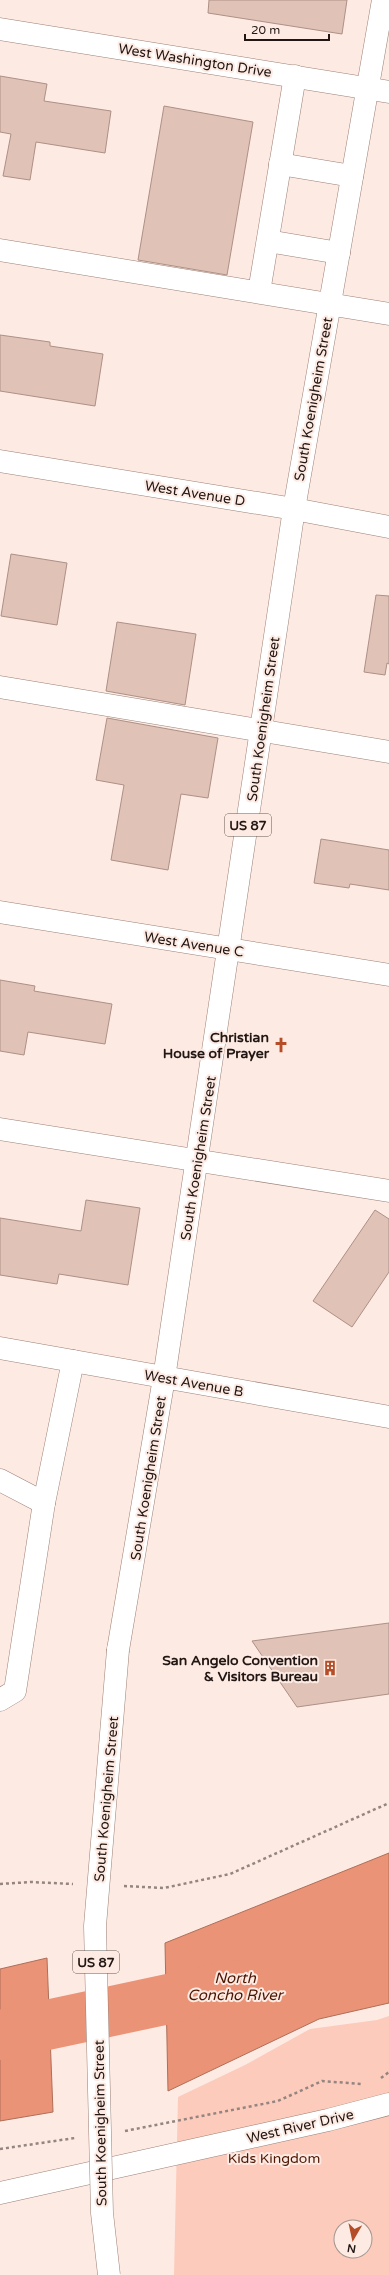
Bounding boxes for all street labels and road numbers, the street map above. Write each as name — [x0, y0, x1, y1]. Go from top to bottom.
street label: West Washington Drive — [117, 40, 273, 81]
street label: South Koenigheim Street — [291, 315, 336, 482]
street label: West Avenue D — [144, 477, 246, 510]
street label: South Koenigheim Street — [244, 635, 284, 803]
road number: US 87 — [225, 814, 271, 836]
street label: West Avenue C — [143, 928, 245, 961]
street label: South Koenigheim Street — [177, 1074, 220, 1242]
street label: West Avenue B — [143, 1366, 245, 1401]
street label: South Koenigheim Street — [127, 1394, 170, 1562]
street label: South Koenigheim Street — [91, 1715, 122, 1883]
road number: US 87 — [73, 1951, 119, 1973]
street label: South Koenigheim Street — [91, 2039, 110, 2206]
street label: West River Drive — [245, 2106, 355, 2147]

